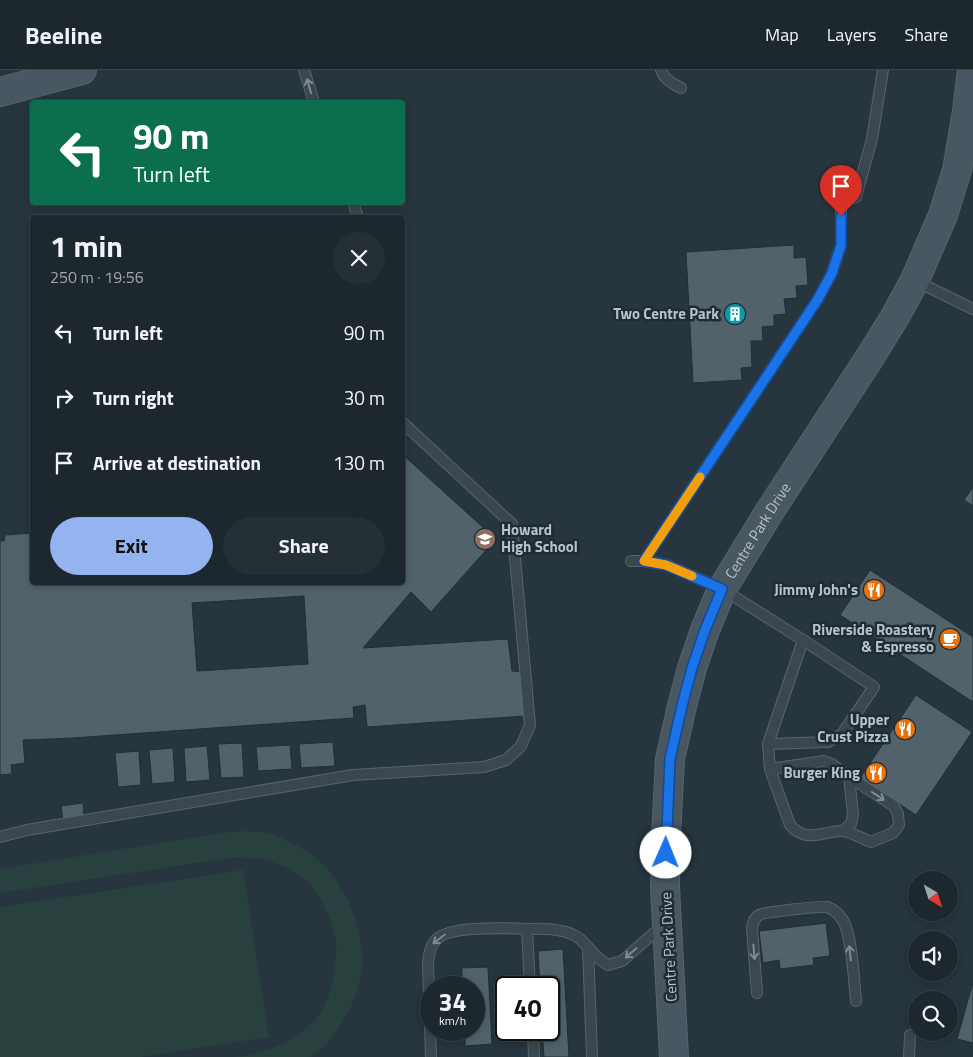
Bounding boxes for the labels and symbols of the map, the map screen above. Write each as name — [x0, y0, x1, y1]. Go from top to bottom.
one-way arrow — [304, 79, 314, 95]
pin — [820, 165, 862, 216]
place label: Two Centre Park — [613, 302, 719, 325]
building icon: Two Centre Park — [723, 302, 747, 326]
street label: Centre Park Drive — [719, 478, 796, 583]
place label: Howard High School — [501, 518, 578, 558]
school or university icon: Howard High School — [473, 527, 497, 551]
place label: Jimmy John's — [774, 578, 858, 601]
restaurant icon: Jimmy John's — [862, 578, 886, 602]
place label: Riverside Roastery & Espresso — [812, 618, 934, 658]
cafe icon: Riverside Roastery & Espresso — [938, 627, 962, 651]
place label: Upper Crust Pizza — [817, 708, 889, 748]
restaurant icon: Upper Crust Pizza — [893, 717, 917, 741]
place label: Burger King — [783, 761, 860, 784]
restaurant icon: Burger King — [864, 761, 888, 785]
one-way arrow — [871, 791, 885, 801]
position arrow — [639, 826, 691, 878]
north arrow — [908, 871, 958, 921]
street label: Centre Park Drive — [654, 892, 683, 1002]
one-way arrow — [433, 933, 446, 944]
one-way arrow — [749, 943, 759, 959]
one-way arrow — [845, 945, 855, 961]
one-way arrow — [624, 947, 637, 959]
speed limit sign: 40 — [495, 976, 560, 1041]

